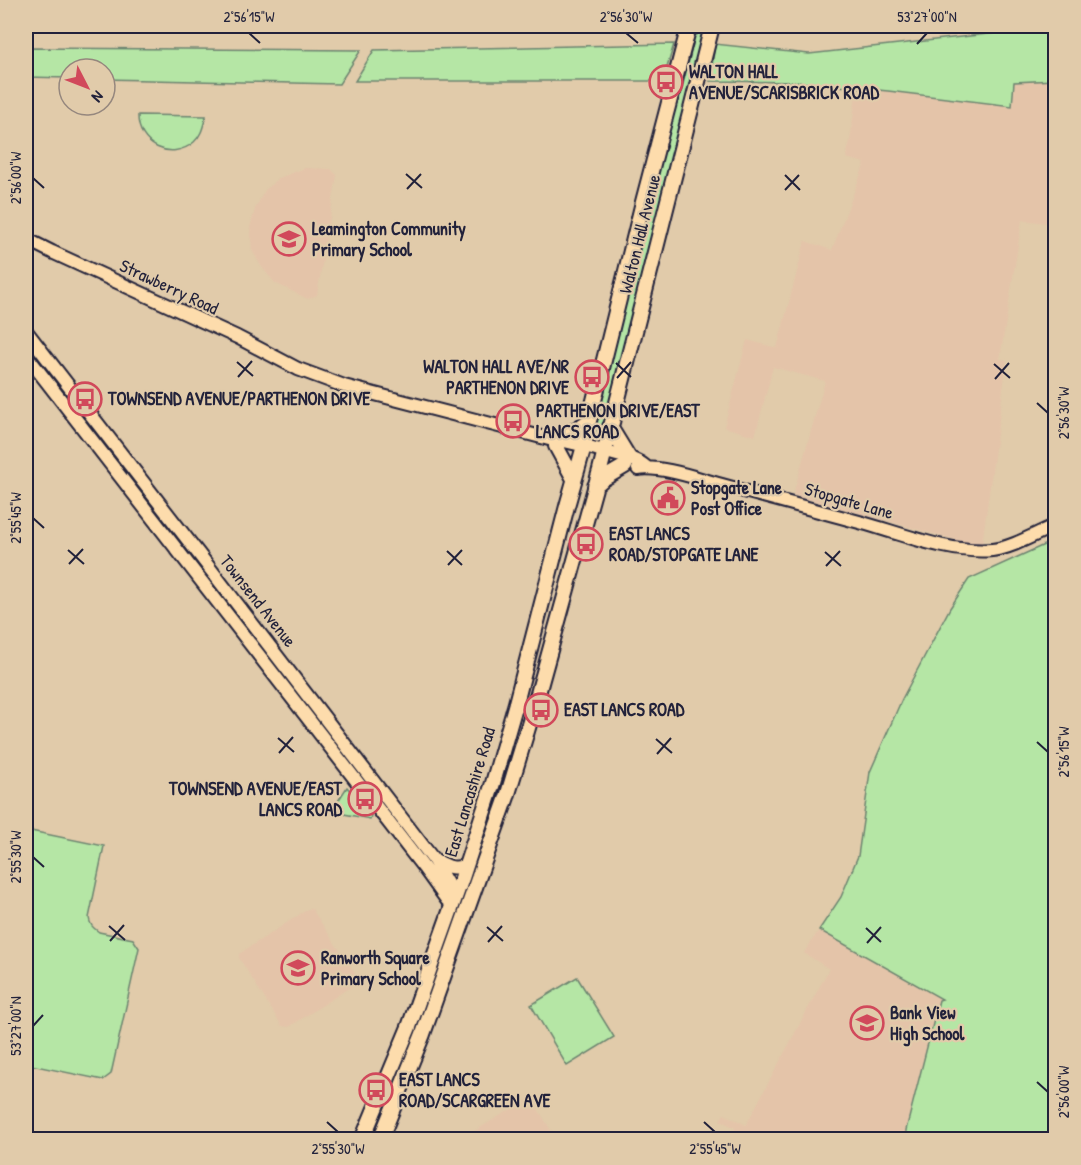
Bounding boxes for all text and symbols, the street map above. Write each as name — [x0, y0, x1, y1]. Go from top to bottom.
text: 2°56'15"W — [224, 6, 275, 27]
text: 2°56'30"W — [600, 6, 653, 27]
text: 53°27'00"N — [897, 6, 957, 27]
north arrow — [57, 57, 117, 117]
place label: WALTON HALL AVENUE/SCARISBRICK ROAD — [689, 59, 879, 105]
bus stop icon: WALTON HALL AVENUE/SCARISBRICK ROAD — [648, 64, 684, 100]
text: N — [87, 87, 109, 108]
text: 2°56'00"W — [5, 151, 26, 204]
street label: Walton Hall Avenue — [613, 172, 666, 296]
place label: Leamington Community Primary School — [312, 216, 466, 263]
school or university icon: Leamington Community Primary School — [271, 221, 307, 257]
street label: Strawberry Road — [116, 253, 223, 320]
place label: WALTON HALL AVE/NR PARTHENON DRIVE — [423, 354, 570, 400]
bus stop icon: WALTON HALL AVE/NR PARTHENON DRIVE — [574, 359, 610, 395]
bus stop icon: TOWNSEND AVENUE/PARTHENON DRIVE — [67, 381, 103, 417]
place label: TOWNSEND AVENUE/PARTHENON DRIVE — [107, 386, 371, 411]
text: 2°56'30"W — [1053, 386, 1074, 439]
place label: PARTHENON DRIVE/EAST LANCS ROAD — [536, 398, 700, 444]
bus stop icon: PARTHENON DRIVE/EAST LANCS ROAD — [495, 403, 531, 439]
place label: Stopgate Lane Post Office — [691, 475, 783, 521]
street label: Stopgate Lane — [802, 476, 896, 525]
public building icon: Stopgate Lane Post Office — [650, 480, 686, 516]
text: 2°55'45"W — [5, 492, 26, 544]
place label: EAST LANCS ROAD/STOPGATE LANE — [609, 521, 759, 567]
bus stop icon: EAST LANCS ROAD/STOPGATE LANE — [568, 526, 604, 562]
street label: Townsend Avenue — [214, 549, 302, 652]
bus stop icon: EAST LANCS ROAD — [523, 692, 559, 728]
place label: EAST LANCS ROAD — [564, 697, 685, 722]
street label: East Lancashire Road — [438, 724, 501, 860]
text: 2°56'15"W — [1053, 726, 1074, 777]
place label: TOWNSEND AVENUE/EAST LANCS ROAD — [168, 776, 343, 822]
bus stop icon: TOWNSEND AVENUE/EAST LANCS ROAD — [347, 781, 383, 817]
text: 2°55'30"W — [5, 830, 26, 883]
place label: Ranworth Square Primary School — [321, 945, 431, 992]
school or university icon: Ranworth Square Primary School — [280, 950, 316, 986]
text: 53°27'00"N — [5, 996, 26, 1056]
place label: Bank View High School — [890, 1000, 965, 1047]
school or university icon: Bank View High School — [849, 1005, 885, 1041]
text: 2°56'00"W — [1053, 1065, 1074, 1118]
place label: EAST LANCS ROAD/SCARGREEN AVE — [399, 1067, 552, 1113]
bus stop icon: EAST LANCS ROAD/SCARGREEN AVE — [358, 1072, 394, 1108]
text: 2°55'30"W — [312, 1138, 365, 1159]
text: 2°55'45"W — [689, 1138, 741, 1159]

